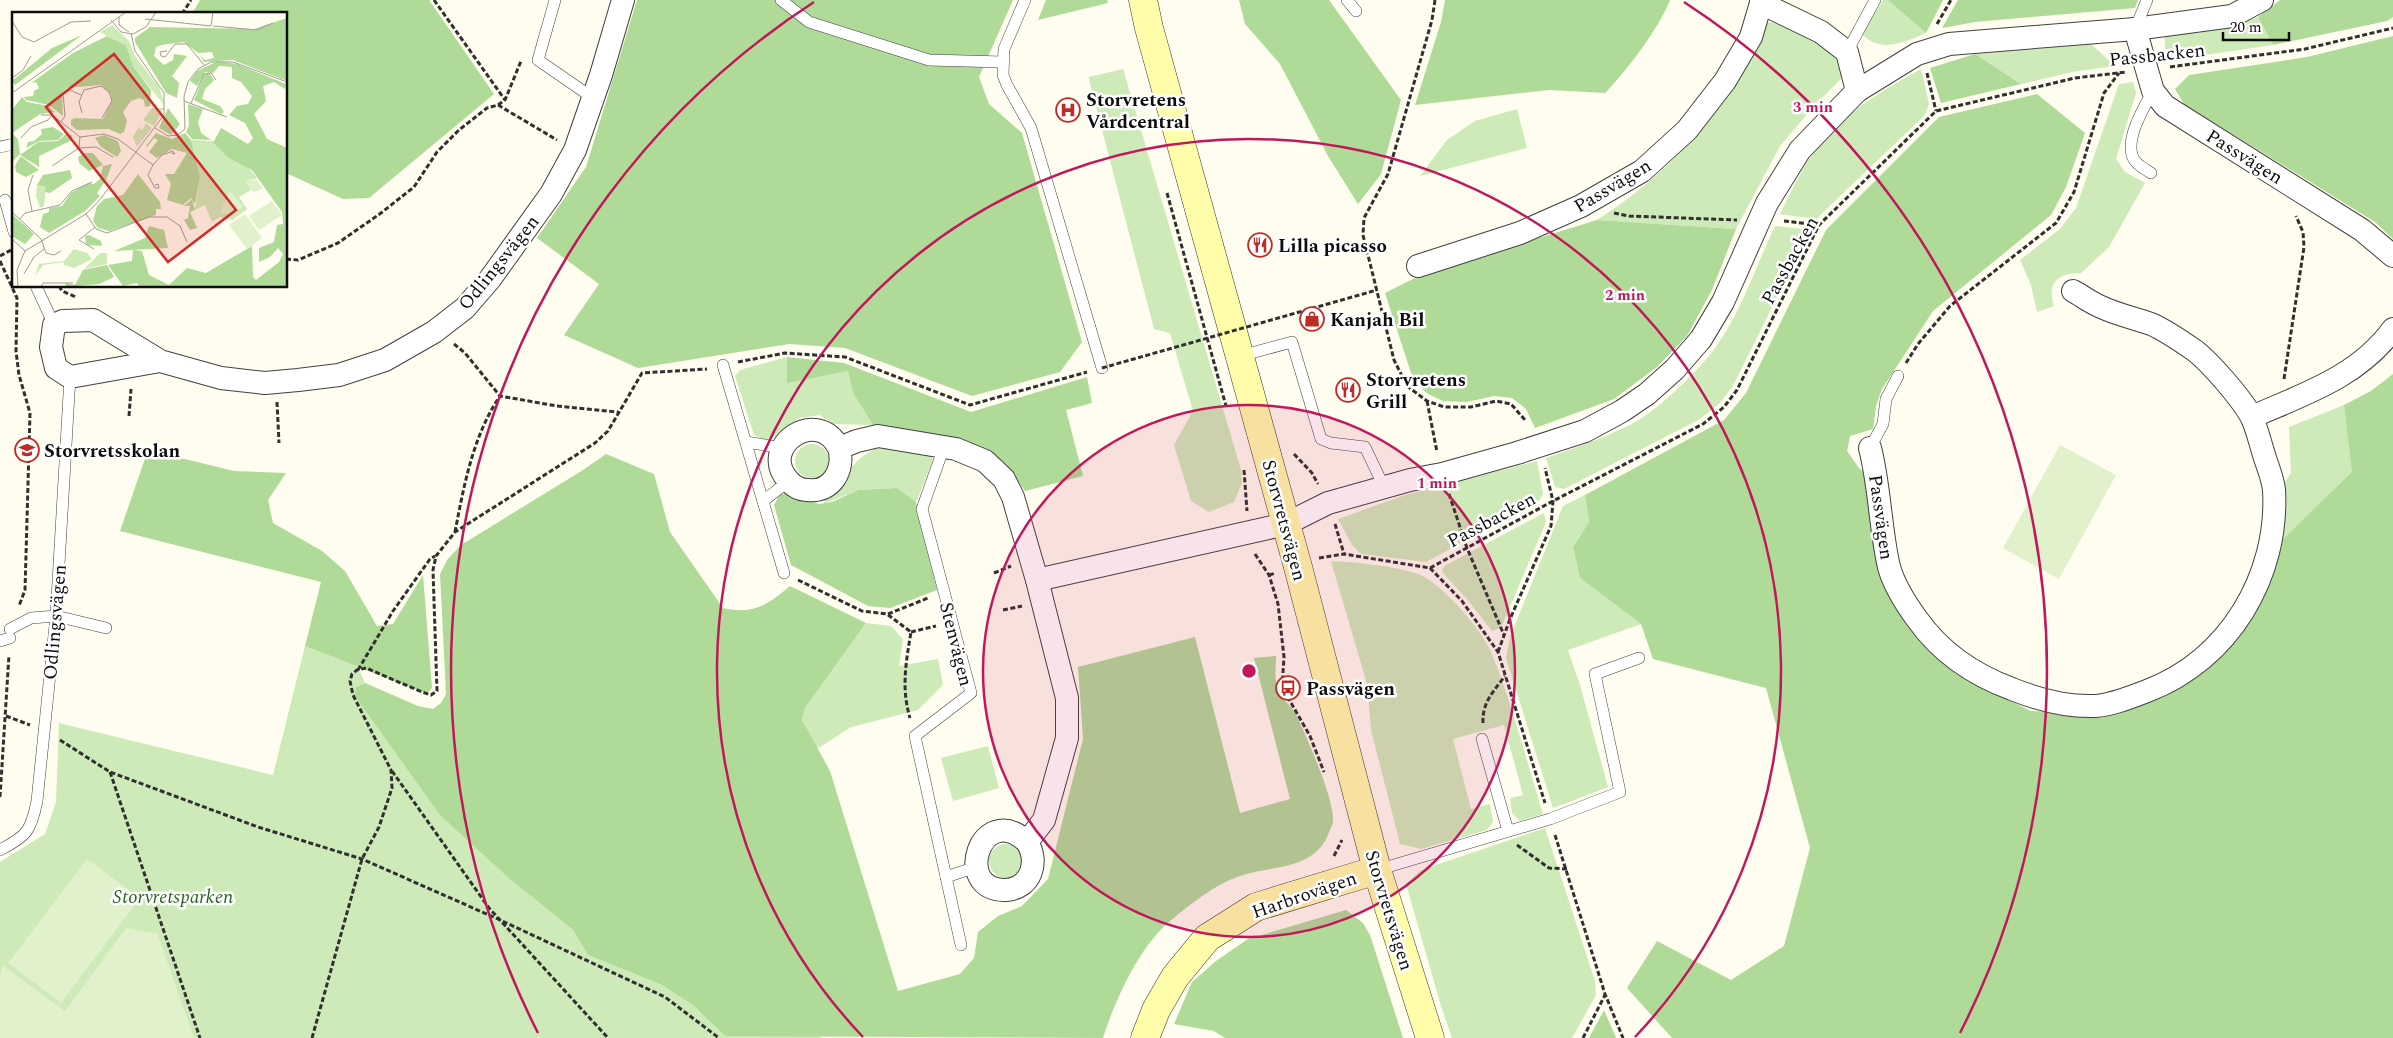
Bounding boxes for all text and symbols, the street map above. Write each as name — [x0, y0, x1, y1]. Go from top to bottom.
scale bar — [2223, 10, 2289, 42]
inset map — [12, 12, 288, 288]
text: 20 m — [2230, 16, 2262, 39]
street label: Passbacken — [2108, 36, 2207, 75]
place label: Storvretens Vårdcentral — [1086, 86, 1190, 137]
text: 3 min — [1793, 96, 1833, 119]
hospital icon: Storvretens Vårdcentral — [1055, 97, 1081, 123]
street label: Passvägen — [2200, 122, 2288, 192]
street label: Passvägen — [1568, 152, 1657, 221]
street label: Odlingsvägen — [452, 209, 547, 317]
street label: Passbacken — [1754, 211, 1826, 310]
restaurant icon: Lilla picasso — [1247, 232, 1273, 258]
place label: Lilla picasso — [1278, 232, 1387, 261]
text: 2 min — [1605, 284, 1645, 307]
shop icon: Kanjah Bil — [1299, 306, 1325, 332]
place label: Kanjah Bil — [1330, 306, 1424, 335]
place label: Storvretens Grill — [1366, 366, 1466, 417]
restaurant icon: Storvretens Grill — [1335, 377, 1361, 403]
school or university icon: Storvretsskolan — [14, 437, 40, 463]
place label: Storvretsskolan — [44, 437, 180, 466]
street label: Storvretsvägen — [1253, 457, 1314, 584]
text: 1 min — [1417, 472, 1457, 495]
street label: Passvägen — [1860, 473, 1901, 562]
street label: Passbacken — [1442, 485, 1541, 556]
street label: Odlingsvägen — [36, 563, 75, 681]
street label: Stenvägen — [931, 599, 980, 690]
centre of rings — [1240, 662, 1258, 680]
bus stop icon: Passvägen — [1275, 675, 1301, 701]
place label: Passvägen — [1306, 675, 1395, 704]
street label: Storvretsvägen — [1357, 847, 1421, 974]
street label: Harbrovägen — [1248, 864, 1361, 927]
park label: Storvretsparken — [113, 883, 233, 912]

